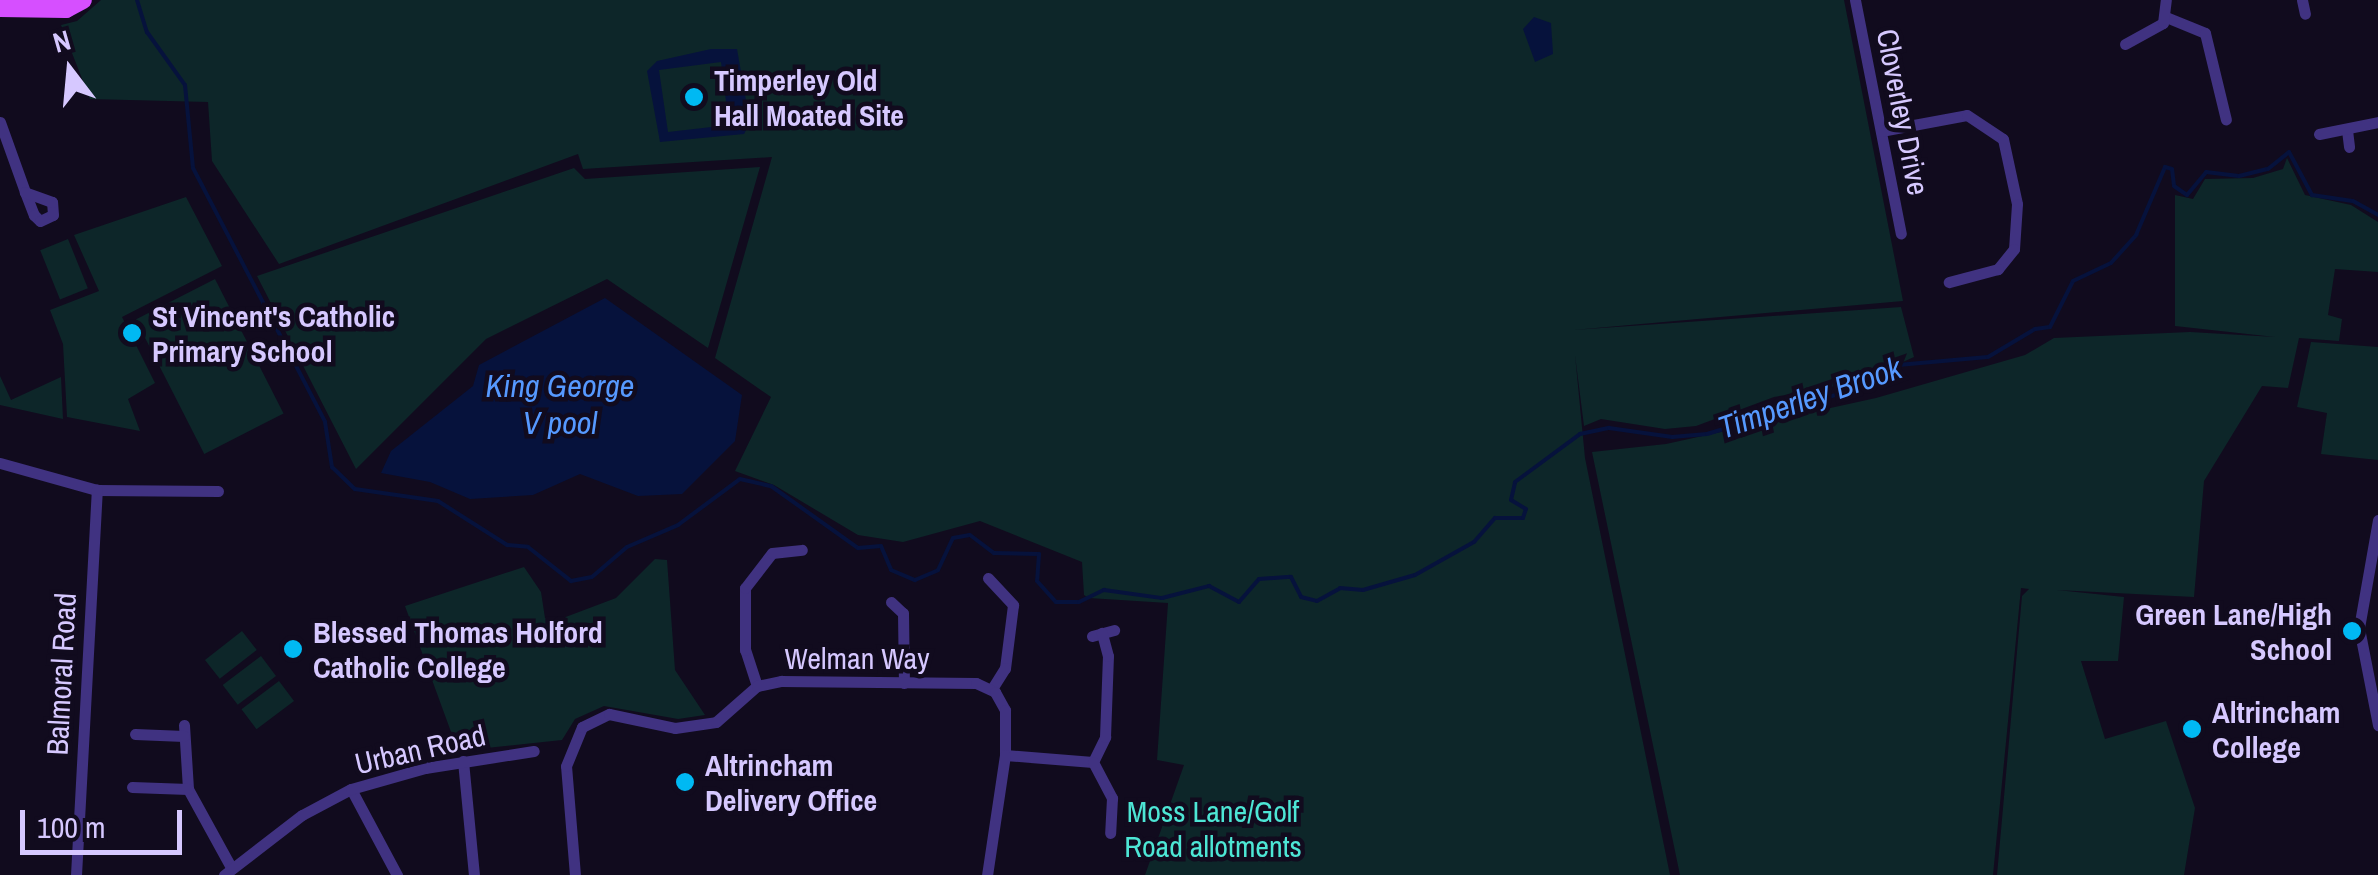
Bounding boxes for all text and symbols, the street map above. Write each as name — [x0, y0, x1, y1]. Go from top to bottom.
north arrow — [20, 20, 120, 120]
text: N — [49, 21, 75, 62]
street label: Cloverley Drive — [1869, 26, 1937, 198]
place label: Timperley Old Hall Moated Site — [714, 62, 904, 132]
marker: Timperley Old Hall Moated Site — [683, 86, 705, 108]
place label: St Vincent's Catholic Primary School — [152, 298, 395, 368]
marker: St Vincent's Catholic Primary School — [121, 322, 143, 344]
water label: Timperley Brook — [1713, 349, 1907, 447]
water label: King George V pool — [486, 368, 634, 443]
street label: Balmoral Road — [39, 592, 83, 756]
place label: Green Lane/High School — [2135, 596, 2332, 666]
place label: Blessed Thomas Holford Catholic College — [313, 614, 603, 684]
marker: Green Lane/High School — [2341, 620, 2363, 642]
marker: Blessed Thomas Holford Catholic College — [282, 638, 304, 660]
street label: Welman Way — [785, 640, 929, 676]
place label: Altrincham College — [2212, 694, 2340, 764]
street label: Urban Road — [351, 717, 489, 781]
marker: Altrincham College — [2181, 718, 2203, 740]
place label: Altrincham Delivery Office — [705, 747, 877, 818]
marker: Altrincham Delivery Office — [674, 771, 696, 793]
scale bar — [25, 790, 188, 852]
park label: Moss Lane/Golf Road allotments — [1124, 793, 1302, 864]
text: 100 m — [37, 807, 105, 847]

